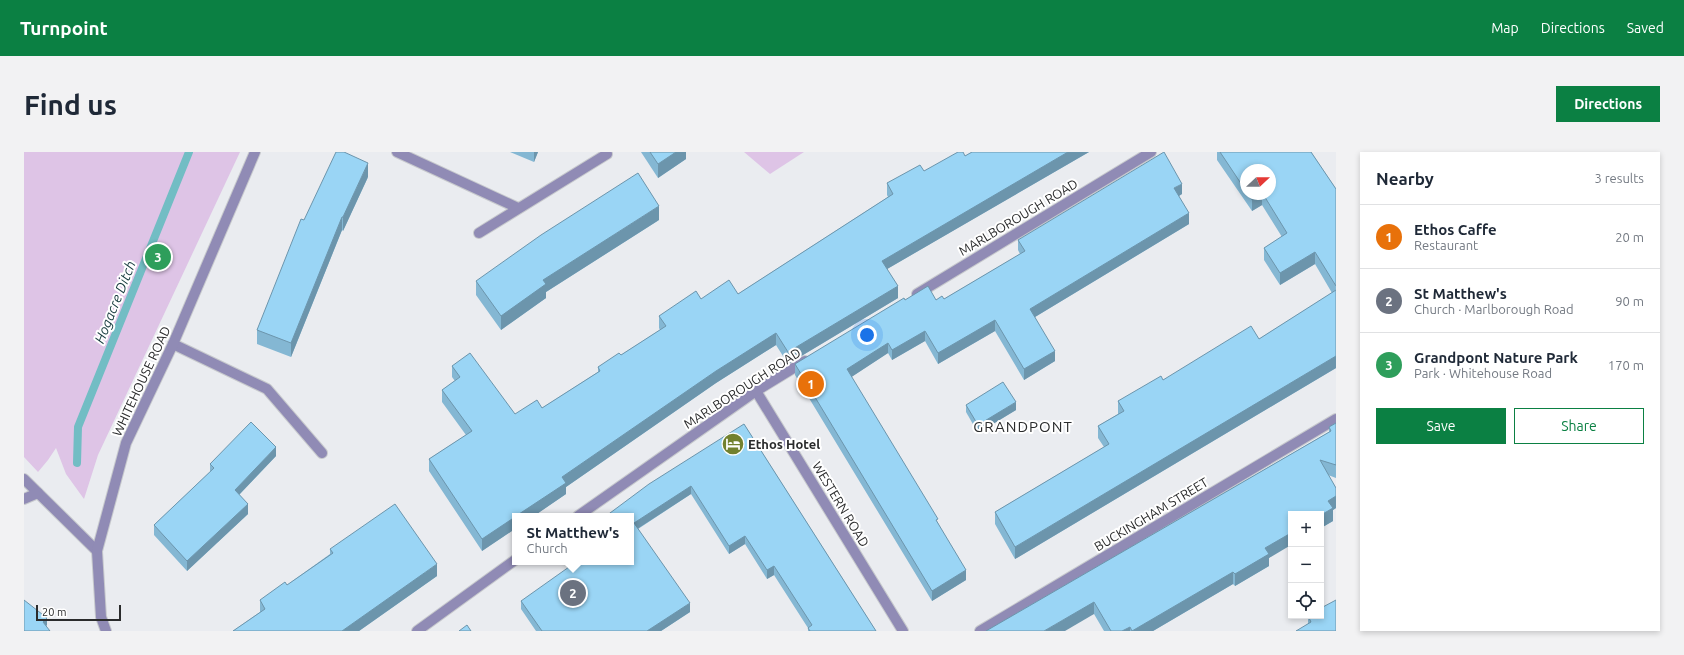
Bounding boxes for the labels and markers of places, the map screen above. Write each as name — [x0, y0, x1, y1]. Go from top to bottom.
pin: 3 — [145, 242, 171, 272]
pin: 1 — [798, 369, 824, 399]
hotel icon: Ethos Hotel — [720, 431, 746, 457]
place label: Ethos Hotel — [748, 437, 820, 451]
pin: 2 — [560, 578, 586, 608]

